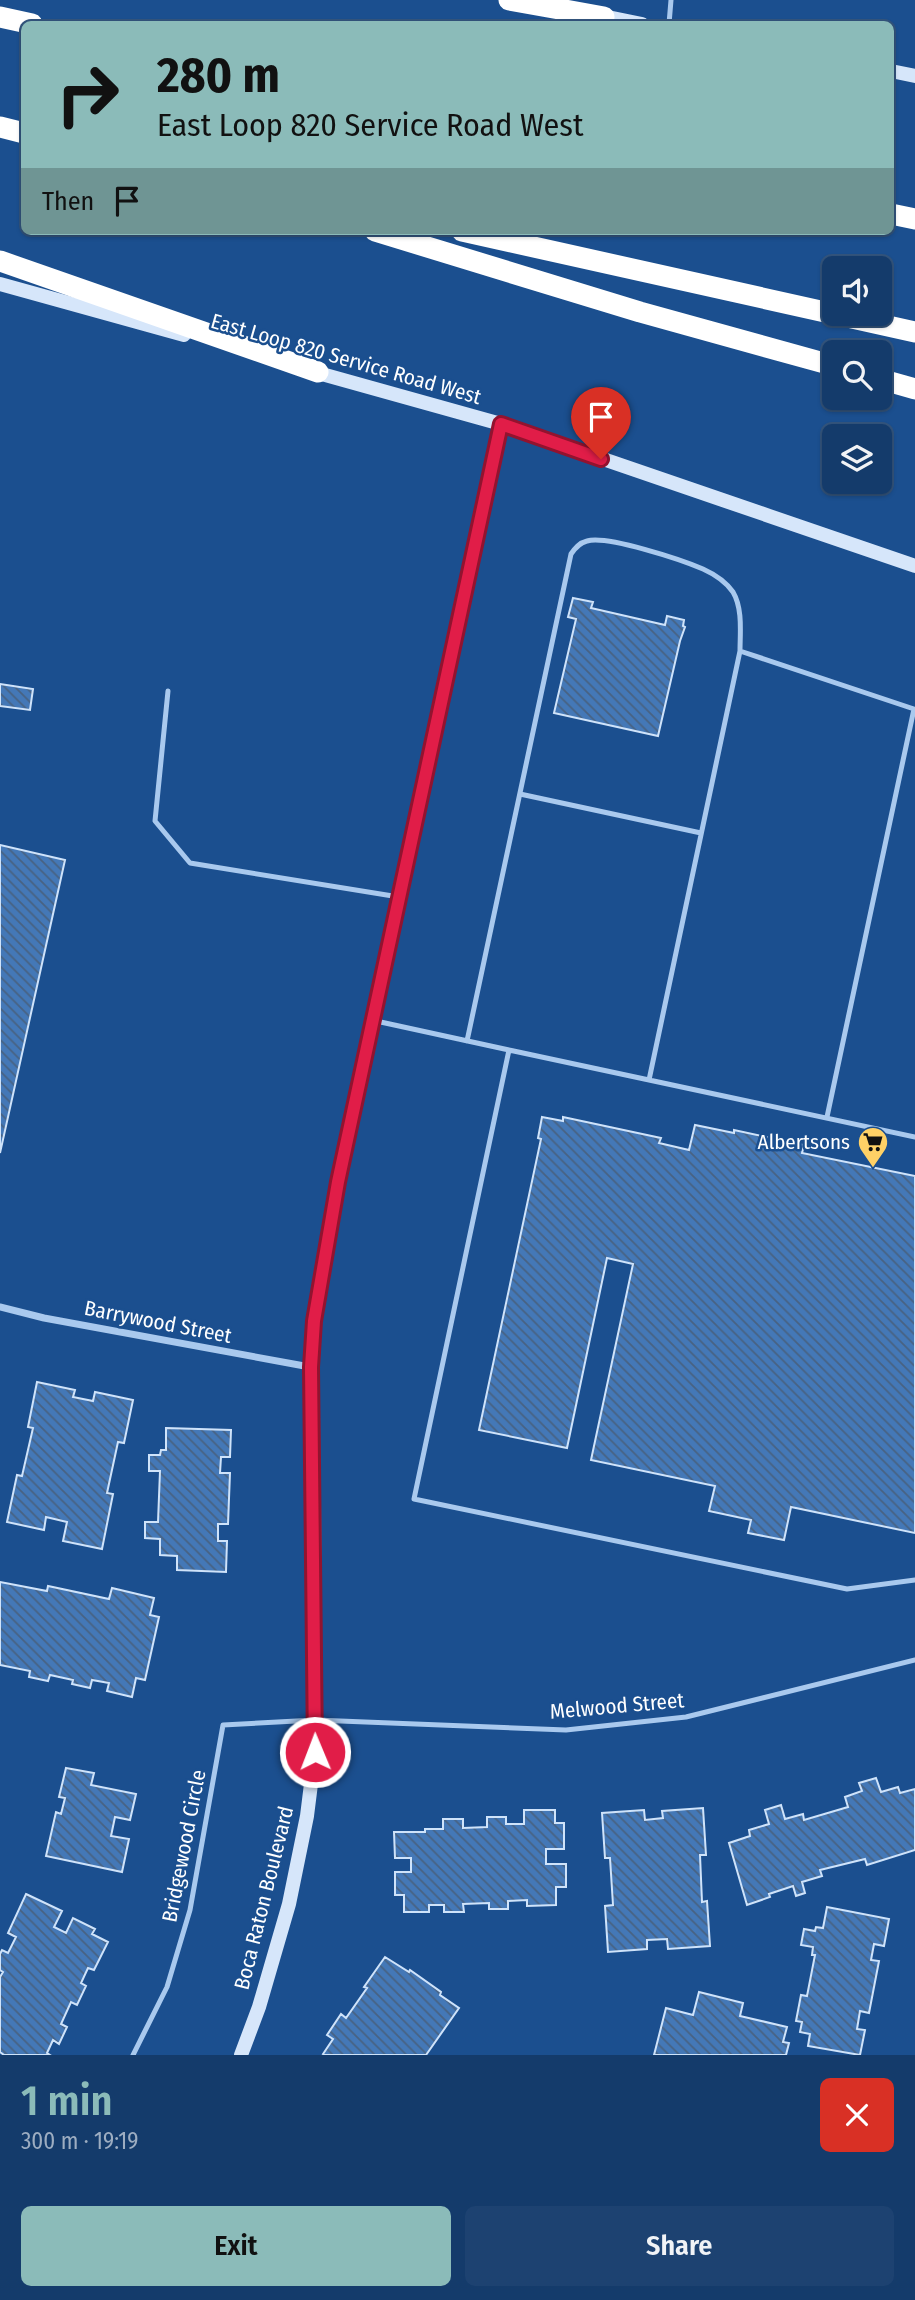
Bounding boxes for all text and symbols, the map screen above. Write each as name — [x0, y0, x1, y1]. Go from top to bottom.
text: 280 m — [157, 46, 280, 105]
icon: right — [42, 49, 133, 140]
text: East Loop 820 Service Road West — [157, 106, 584, 144]
icon: arrive — [108, 182, 146, 220]
text: Then — [42, 186, 94, 217]
map controls — [822, 256, 892, 494]
button: sound — [822, 256, 892, 326]
street label: East Loop 820 Service Road West — [208, 308, 484, 410]
button: search — [822, 340, 892, 410]
pin — [571, 387, 631, 459]
icon: arrive — [582, 398, 620, 436]
button: layers — [822, 424, 892, 494]
supermarket icon: Albertsons — [856, 1125, 890, 1169]
place label: Albertsons — [758, 1129, 850, 1155]
street label: Barrywood Street — [82, 1295, 234, 1349]
street label: Melwood Street — [549, 1687, 685, 1725]
position arrow — [278, 1715, 352, 1789]
street label: Bridgewood Circle — [156, 1768, 212, 1924]
street label: Boca Raton Boulevard — [229, 1804, 299, 1992]
text: 1 min — [21, 2076, 112, 2126]
button: close — [820, 2078, 894, 2152]
text: 300 m · 19:19 — [21, 2127, 138, 2155]
button: Exit — [21, 2206, 451, 2286]
button: Share — [465, 2206, 894, 2286]

